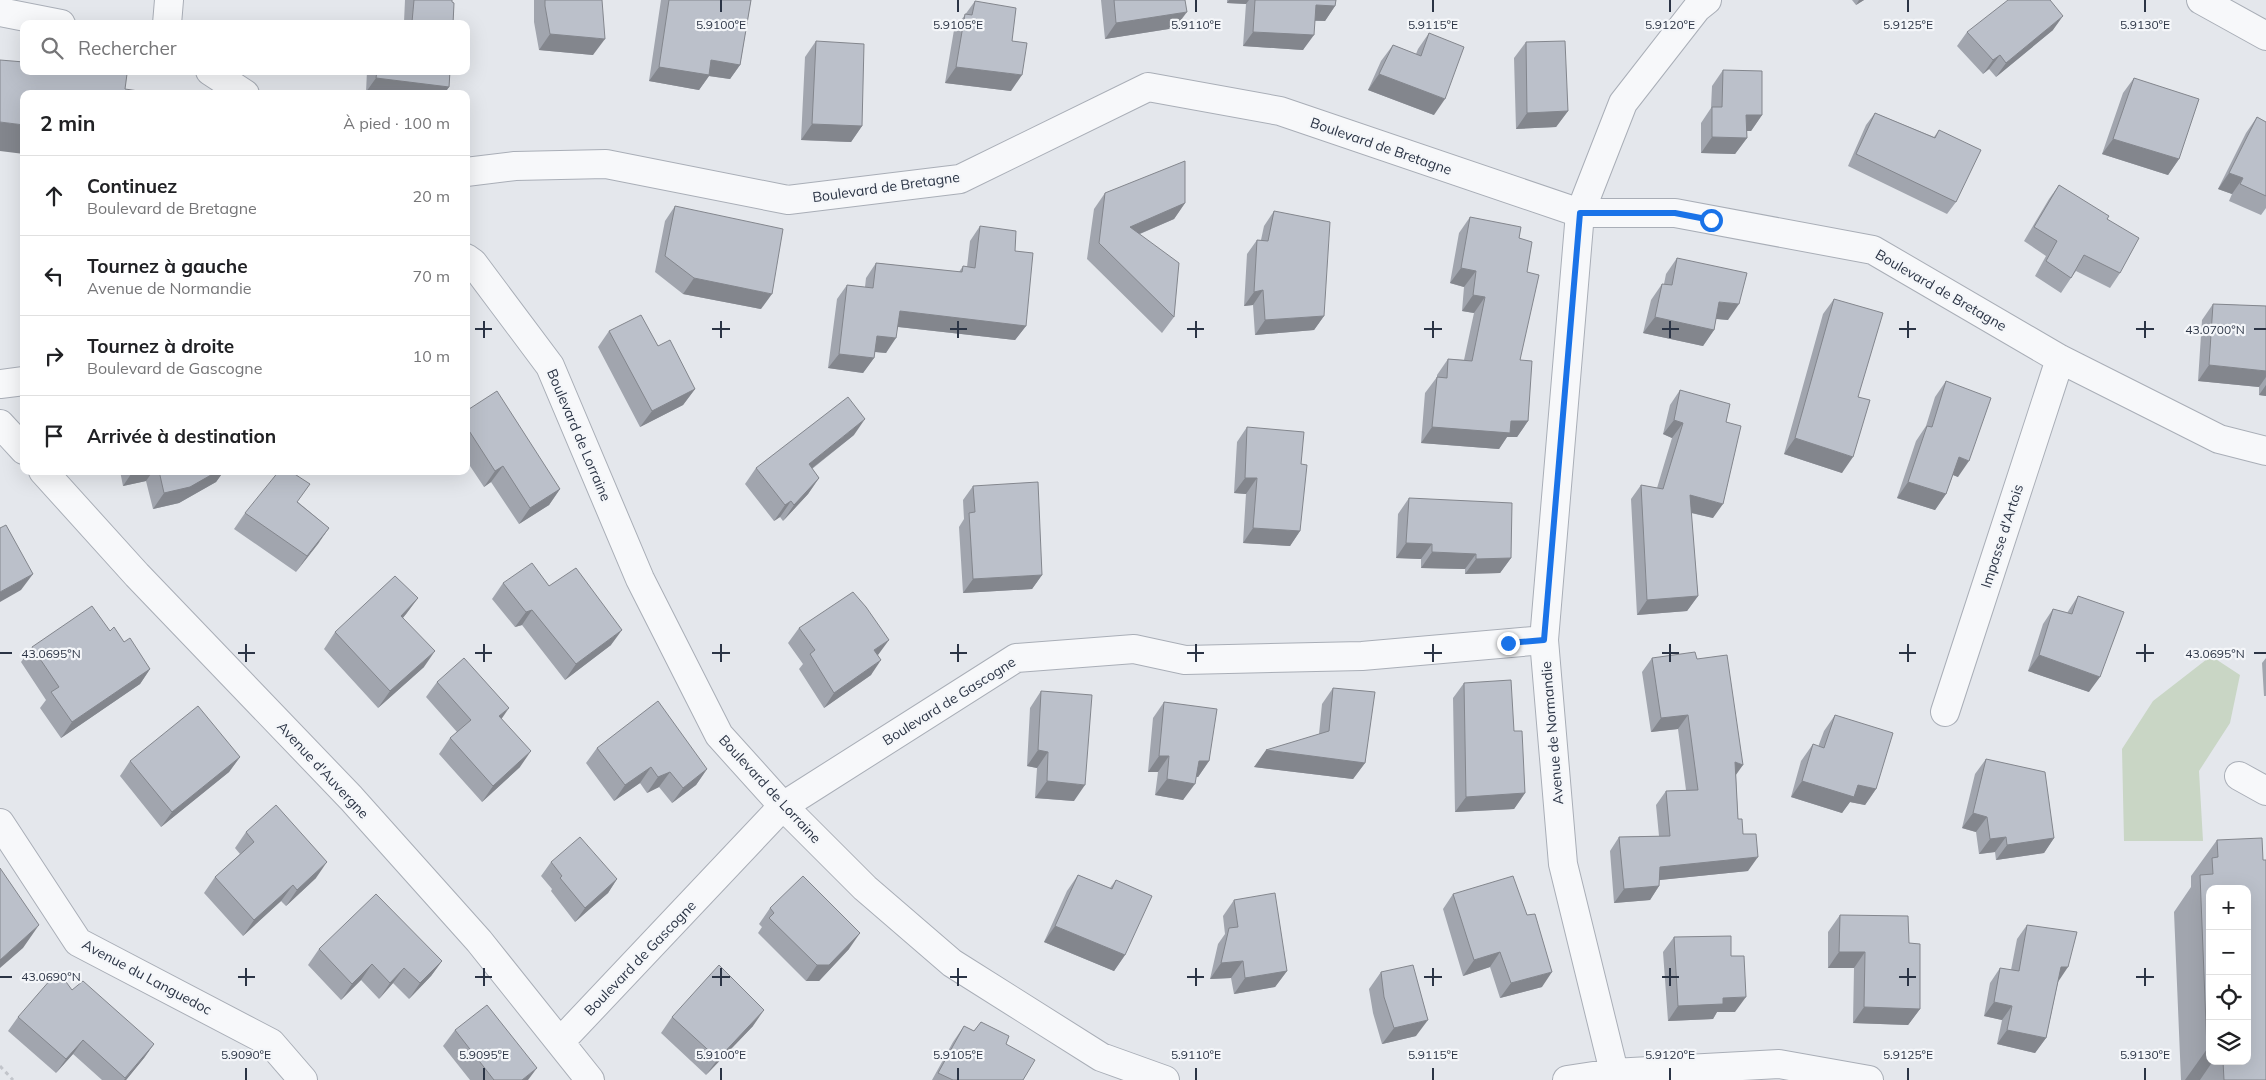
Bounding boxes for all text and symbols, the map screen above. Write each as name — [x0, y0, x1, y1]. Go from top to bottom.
text: 5.9100°E — [696, 17, 746, 32]
text: 5.9105°E — [933, 17, 983, 32]
text: 5.9110°E — [1171, 17, 1221, 32]
text: 5.9115°E — [1408, 17, 1458, 32]
text: 5.9120°E — [1645, 17, 1695, 32]
text: 5.9125°E — [1883, 17, 1933, 32]
text: 5.9130°E — [2120, 17, 2170, 32]
search box — [20, 20, 470, 75]
icon: search — [38, 34, 66, 62]
text: Rechercher — [78, 36, 177, 60]
text: 2 min — [40, 110, 95, 136]
text: À pied · 100 m — [343, 113, 450, 133]
street label: Boulevard de Bretagne — [1308, 113, 1454, 179]
street label: Boulevard de Bretagne — [811, 168, 961, 206]
text: Continuez — [87, 174, 177, 198]
icon: ahead — [40, 182, 68, 210]
text: 20 m — [413, 186, 450, 206]
text: Boulevard de Bretagne — [87, 198, 257, 218]
route start — [1700, 209, 1723, 232]
street label: Boulevard de Bretagne — [1872, 245, 2010, 335]
text: Tournez à gauche — [87, 254, 248, 278]
icon: left — [40, 262, 68, 290]
text: 70 m — [413, 266, 450, 286]
text: Avenue de Normandie — [87, 278, 251, 298]
text: 43.0700°N — [2185, 322, 2245, 337]
text: Tournez à droite — [87, 334, 234, 358]
icon: right — [40, 342, 68, 370]
text: 10 m — [413, 346, 450, 366]
text: Boulevard de Gascogne — [87, 358, 262, 378]
street label: Boulevard de Lorraine — [543, 366, 615, 504]
icon: arrive — [40, 422, 68, 450]
text: Arrivée à destination — [87, 424, 276, 448]
street label: Impasse d'Artois — [1977, 482, 2027, 590]
route end — [1497, 632, 1520, 655]
text: 43.0695°N — [21, 646, 81, 661]
text: 43.0695°N — [2185, 646, 2245, 661]
street label: Boulevard de Gascogne — [879, 653, 1019, 749]
street label: Avenue de Normandie — [1537, 661, 1567, 805]
street label: Avenue d'Auvergne — [273, 718, 373, 822]
street label: Boulevard de Lorraine — [715, 731, 825, 847]
map controls — [2206, 885, 2251, 1065]
button: + — [2206, 885, 2251, 930]
street label: Boulevard de Gascogne — [580, 897, 700, 1019]
button: − — [2206, 930, 2251, 975]
street label: Avenue du Languedoc — [79, 935, 215, 1019]
text: 43.0690°N — [21, 969, 81, 984]
button: locate — [2206, 975, 2251, 1020]
button: layers — [2206, 1020, 2251, 1065]
text: 5.9090°E — [221, 1047, 271, 1062]
text: 5.9095°E — [459, 1047, 509, 1062]
text: 5.9100°E — [696, 1047, 746, 1062]
text: 5.9105°E — [933, 1047, 983, 1062]
text: 5.9110°E — [1171, 1047, 1221, 1062]
text: 5.9115°E — [1408, 1047, 1458, 1062]
text: 5.9120°E — [1645, 1047, 1695, 1062]
text: 5.9125°E — [1883, 1047, 1933, 1062]
text: 5.9130°E — [2120, 1047, 2170, 1062]

